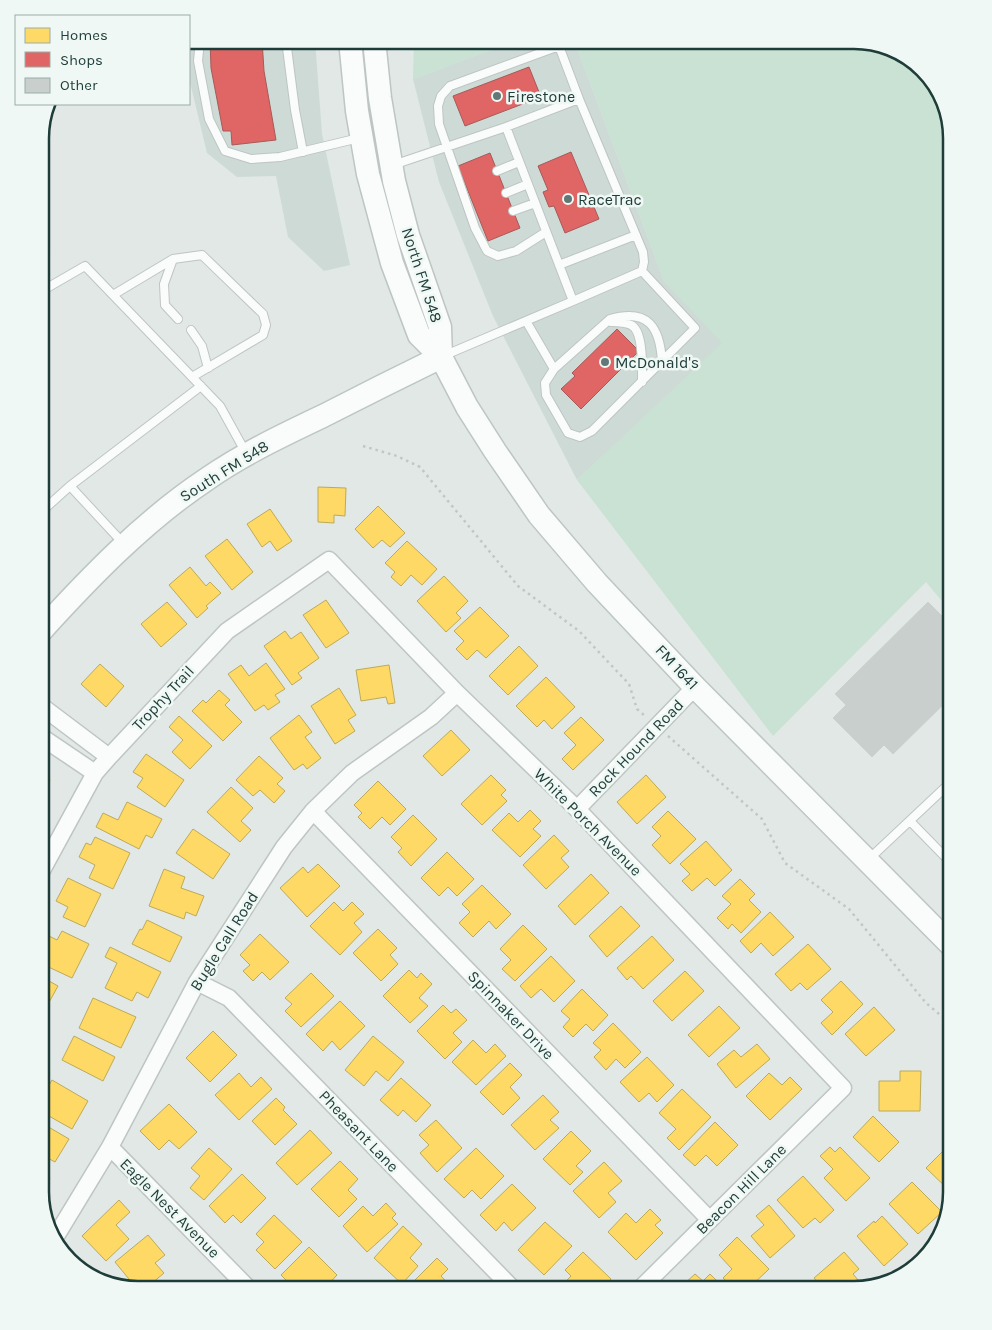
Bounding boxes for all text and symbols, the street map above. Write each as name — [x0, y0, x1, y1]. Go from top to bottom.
legend — [15, 15, 190, 105]
text: Homes — [60, 26, 108, 44]
text: Shops — [60, 51, 103, 69]
text: Other — [60, 76, 98, 94]
place label: Firestone — [507, 87, 575, 106]
marker: Firestone — [491, 90, 503, 102]
place label: RaceTrac — [578, 190, 642, 209]
marker: RaceTrac — [562, 193, 574, 205]
street label: North FM 548 — [398, 225, 446, 325]
place label: McDonald's — [615, 353, 699, 372]
marker: McDonald's — [599, 356, 611, 368]
street label: South FM 548 — [176, 436, 272, 506]
street label: FM 1641 — [651, 641, 703, 693]
street label: Trophy Trail — [128, 661, 198, 735]
street label: Rock Hound Road — [585, 695, 687, 801]
street label: White Porch Avenue — [530, 764, 646, 880]
street label: Bugle Call Road — [186, 888, 262, 994]
street label: Spinnaker Drive — [464, 967, 558, 1063]
street label: Pheasant Lane — [315, 1086, 403, 1176]
street label: Beacon Hill Lane — [692, 1140, 790, 1238]
street label: Eagle Nest Avenue — [116, 1154, 224, 1262]

